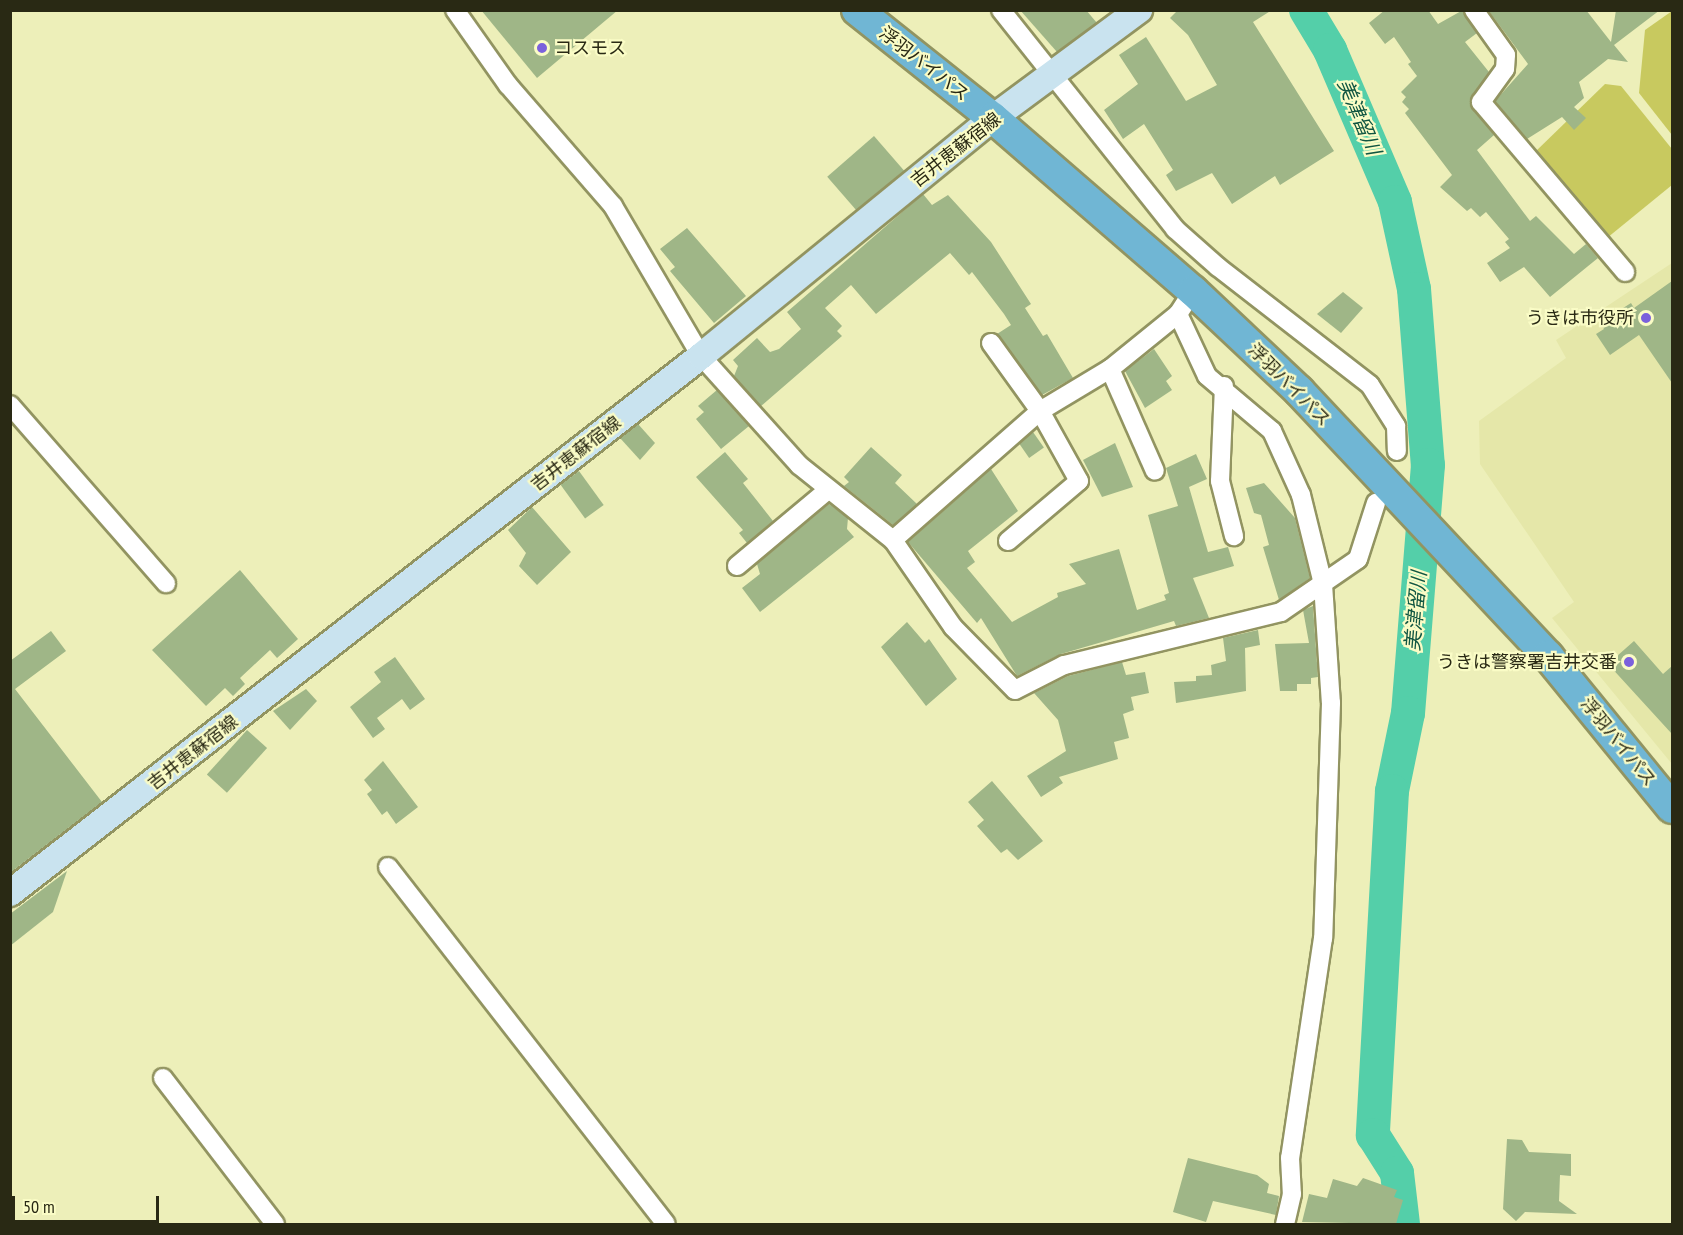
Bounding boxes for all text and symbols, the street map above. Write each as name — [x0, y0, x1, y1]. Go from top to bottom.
street label: 浮羽バイパス — [875, 22, 973, 106]
place label: コスモス — [554, 37, 626, 59]
marker: コスモス — [535, 41, 549, 55]
water label: 美津留川 — [1332, 75, 1386, 159]
street label: 吉井恵蘇宿線 — [907, 108, 1005, 192]
place label: うきは市役所 — [1526, 307, 1634, 329]
marker: うきは市役所 — [1639, 311, 1653, 325]
street label: 浮羽バイパス — [1243, 339, 1335, 431]
street label: 吉井恵蘇宿線 — [527, 412, 625, 496]
water label: 美津留川 — [1401, 570, 1431, 652]
place label: うきは警察署吉井交番 — [1437, 651, 1617, 673]
marker: うきは警察署吉井交番 — [1622, 655, 1636, 669]
street label: 浮羽バイパス — [1576, 693, 1660, 791]
street label: 吉井恵蘇宿線 — [144, 711, 242, 795]
scale bar — [15, 1184, 162, 1222]
text: 50 m — [23, 1195, 55, 1218]

